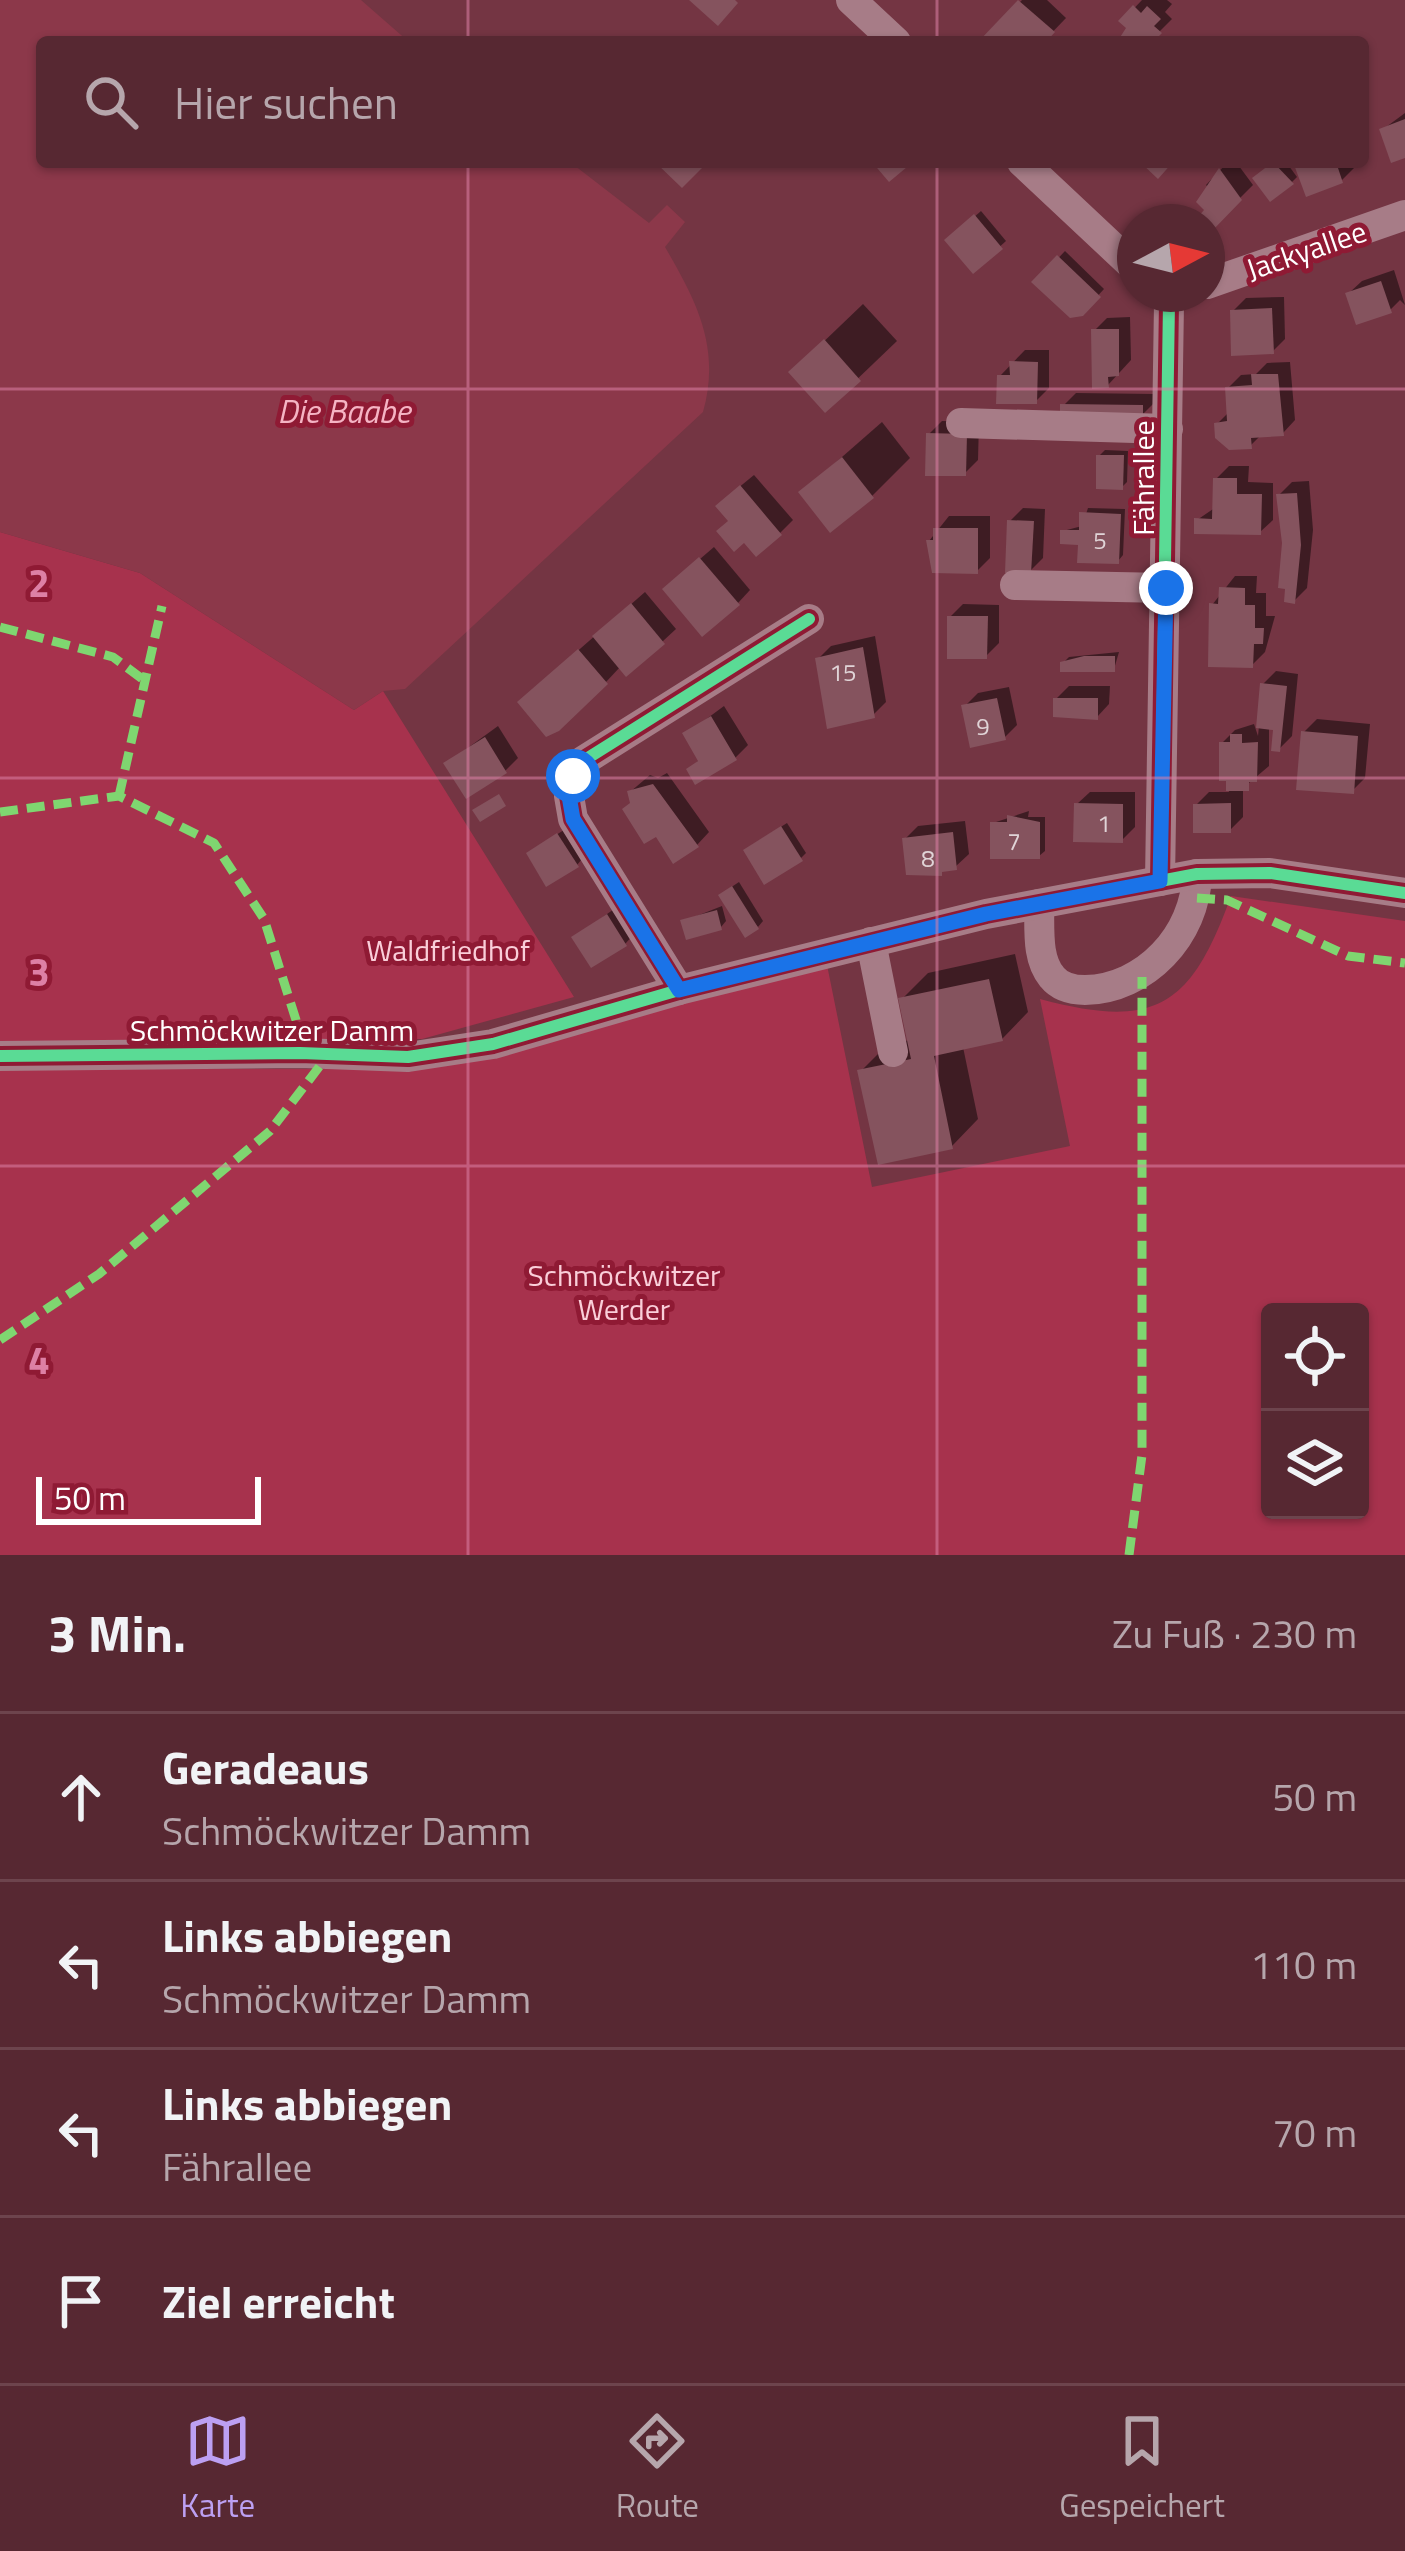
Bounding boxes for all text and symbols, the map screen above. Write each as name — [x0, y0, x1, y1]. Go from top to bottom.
search box — [36, 36, 1369, 168]
text: Hier suchen — [174, 68, 398, 136]
icon: search — [78, 69, 144, 135]
north arrow — [1117, 204, 1225, 312]
street label: Jackyallee — [1240, 208, 1372, 292]
water label: Die Baabe — [277, 386, 412, 436]
street label: Fährallee — [1120, 420, 1166, 536]
house number: 5 — [1093, 522, 1107, 558]
text: 2 — [28, 553, 50, 612]
route end — [1139, 561, 1193, 615]
house number: 15 — [830, 654, 856, 690]
house number: 9 — [976, 708, 990, 744]
route start — [546, 749, 600, 803]
house number: 1 — [1097, 805, 1111, 841]
house number: 7 — [1007, 823, 1021, 859]
house number: 8 — [921, 840, 935, 876]
park label: Waldfriedhof — [366, 927, 530, 973]
text: 3 — [28, 942, 50, 1001]
street label: Schmöckwitzer Damm — [130, 1007, 414, 1053]
park label: Schmöckwitzer Werder — [528, 1252, 720, 1332]
map controls — [1261, 1303, 1369, 1519]
button: locate — [1261, 1303, 1369, 1411]
text: 4 — [28, 1330, 50, 1389]
button: layers — [1261, 1411, 1369, 1519]
scale bar — [36, 1471, 261, 1524]
text: 50 m — [54, 1473, 126, 1523]
text: 3 Min. — [48, 1594, 186, 1672]
text: Zu Fuß · 230 m — [1112, 1604, 1357, 1663]
text: Geradeaus — [162, 1733, 369, 1801]
icon: ahead — [48, 1764, 114, 1830]
text: 50 m — [1272, 1767, 1357, 1826]
text: Schmöckwitzer Damm — [162, 1801, 531, 1860]
text: Links abbiegen — [162, 1901, 452, 1969]
icon: left — [48, 1932, 114, 1998]
text: 110 m — [1250, 1935, 1357, 1994]
text: Schmöckwitzer Damm — [162, 1969, 531, 2028]
text: Links abbiegen — [162, 2069, 452, 2137]
icon: left — [48, 2100, 114, 2166]
text: 70 m — [1272, 2103, 1357, 2162]
text: Fährallee — [162, 2137, 312, 2196]
text: Ziel erreicht — [162, 2267, 395, 2335]
icon: arrive — [48, 2268, 114, 2334]
tab: Karte — [180, 2408, 255, 2530]
tab: Route — [616, 2408, 699, 2530]
tab: Gespeichert — [1059, 2408, 1225, 2530]

